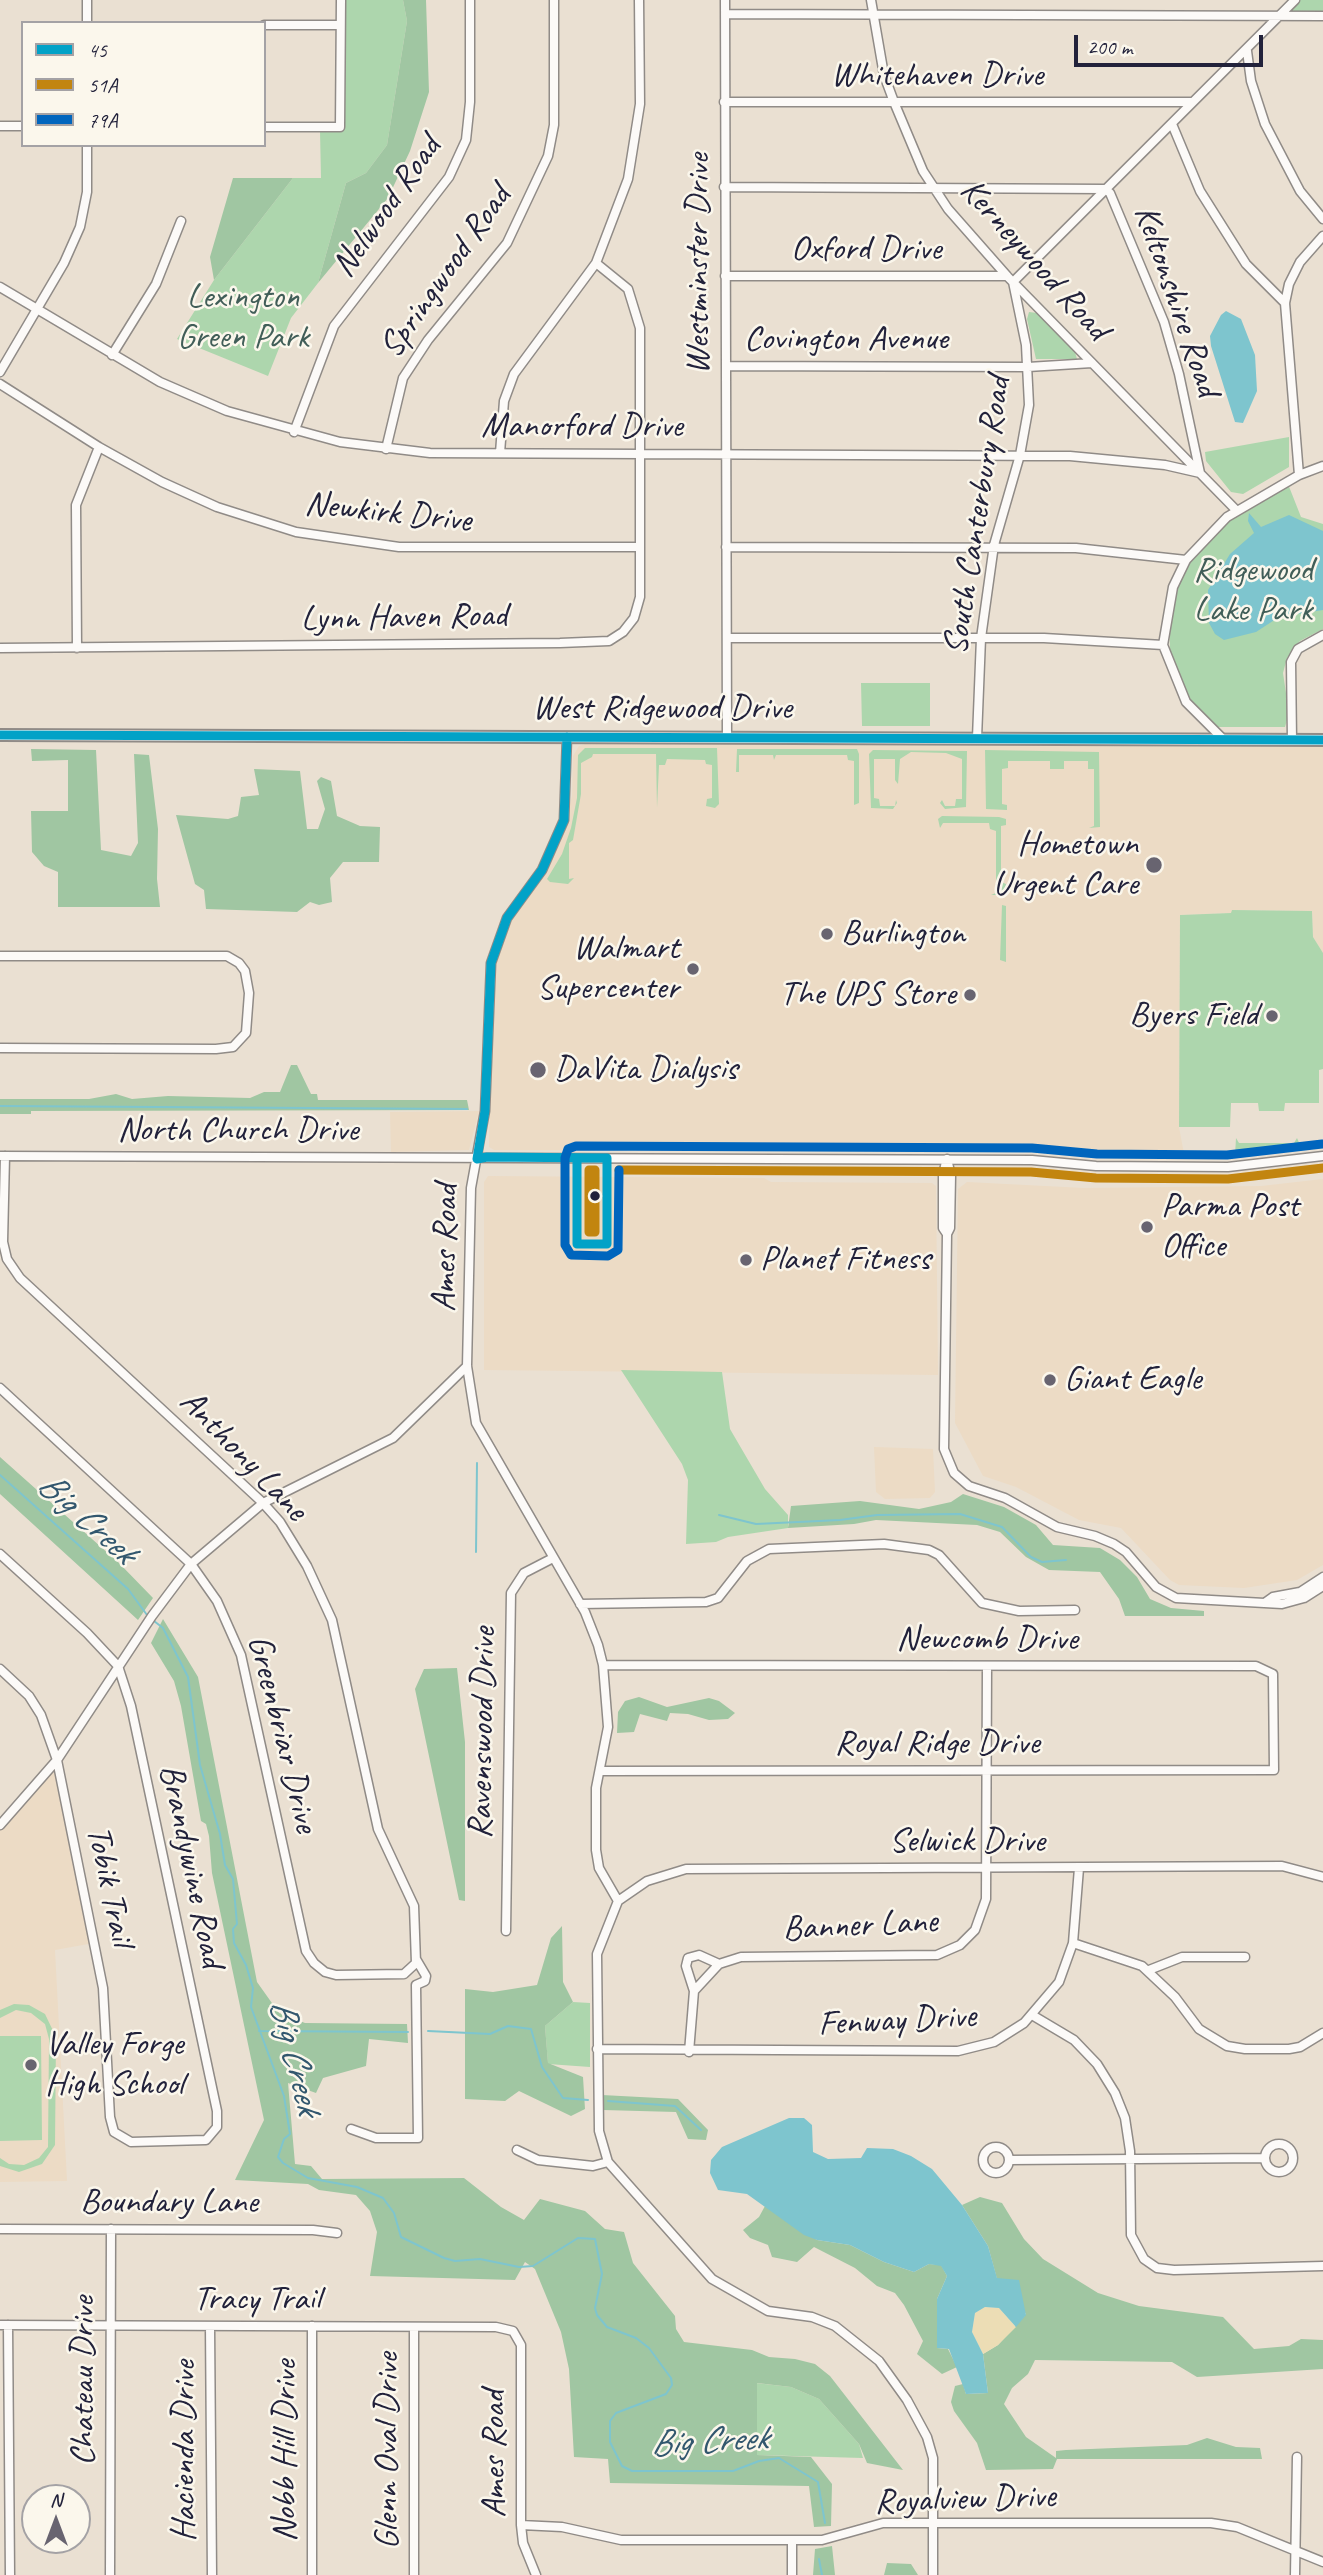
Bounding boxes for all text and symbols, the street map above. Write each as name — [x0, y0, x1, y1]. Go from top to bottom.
legend — [21, 21, 266, 147]
scale bar — [1078, 21, 1267, 65]
text: 200 m — [1087, 34, 1132, 60]
text: 45 — [88, 37, 107, 63]
street label: Whitehaven Drive — [831, 55, 1043, 97]
text: 51A — [88, 72, 117, 98]
text: 79A — [88, 107, 117, 133]
street label: Nelwood Road — [323, 128, 451, 286]
street label: Westminster Drive — [678, 153, 720, 375]
street label: Kerneywood Road — [951, 171, 1117, 349]
street label: Springwood Road — [371, 178, 521, 366]
street label: Keltonshire Road — [1124, 200, 1228, 402]
street label: Oxford Drive — [791, 229, 941, 271]
park label: Lexington Green Park — [177, 277, 309, 359]
street label: Covington Avenue — [744, 319, 948, 361]
street label: South Canterbury Road — [935, 374, 1021, 658]
street label: Manorford Drive — [481, 406, 683, 448]
street label: Newkirk Drive — [303, 483, 473, 543]
park label: Ridgewood Lake Park — [1193, 550, 1313, 632]
street label: Lynn Haven Road — [301, 595, 507, 641]
street label: West Ridgewood Drive — [532, 688, 792, 730]
place label: Hometown Urgent Care — [993, 824, 1138, 906]
marker: Hometown Urgent Care — [1144, 855, 1164, 875]
place label: Burlington — [841, 913, 965, 955]
marker: Burlington — [819, 926, 835, 942]
place label: Walmart Supercenter — [537, 928, 679, 1010]
marker: Walmart Supercenter — [685, 961, 701, 977]
place label: The UPS Store — [780, 974, 956, 1016]
marker: The UPS Store — [962, 987, 978, 1003]
place label: Byers Field — [1129, 995, 1258, 1037]
marker: Byers Field — [1264, 1008, 1280, 1024]
place label: DaVita Dialysis — [554, 1049, 737, 1091]
marker: DaVita Dialysis — [528, 1060, 548, 1080]
street label: North Church Drive — [118, 1110, 358, 1152]
street label: Ames Road — [424, 1184, 468, 1312]
place label: Parma Post Office — [1161, 1186, 1299, 1268]
unlabelled marker — [588, 1189, 602, 1203]
marker: Parma Post Office — [1139, 1219, 1155, 1235]
place label: Planet Fitness — [760, 1239, 930, 1281]
marker: Planet Fitness — [738, 1252, 754, 1268]
place label: Giant Eagle — [1064, 1359, 1201, 1401]
marker: Giant Eagle — [1042, 1372, 1058, 1388]
street label: Anthony Lane — [170, 1382, 316, 1530]
water label: Big Creek — [28, 1463, 144, 1575]
street label: Newcomb Drive — [896, 1619, 1078, 1661]
street label: Ravenswood Drive — [460, 1627, 506, 1839]
street label: Greenbriar Drive — [237, 1631, 327, 1837]
street label: Royal Ridge Drive — [834, 1723, 1040, 1765]
street label: Brandywine Road — [149, 1761, 233, 1971]
street label: Selwick Drive — [889, 1821, 1045, 1863]
street label: Tobik Trail — [76, 1822, 142, 1950]
street label: Banner Lane — [782, 1901, 938, 1951]
water label: Big Creek — [258, 1995, 330, 2119]
street label: Fenway Drive — [817, 1996, 977, 2046]
place label: Valley Forge High School — [45, 2024, 184, 2106]
marker: Valley Forge High School — [23, 2057, 39, 2073]
street label: Boundary Lane — [80, 2182, 258, 2224]
street label: Tracy Trail — [193, 2279, 321, 2321]
street label: Chateau Drive — [63, 2296, 105, 2466]
street label: Glenn Oval Drive — [367, 2353, 409, 2549]
street label: Hacienda Drive — [164, 2360, 206, 2542]
street label: Nobb Hill Drive — [265, 2360, 307, 2542]
street label: Ames Road — [474, 2390, 516, 2518]
water label: Big Creek — [649, 2417, 769, 2467]
street label: Royalview Drive — [874, 2476, 1056, 2524]
north arrow — [21, 2484, 91, 2554]
text: N — [50, 2488, 62, 2512]

